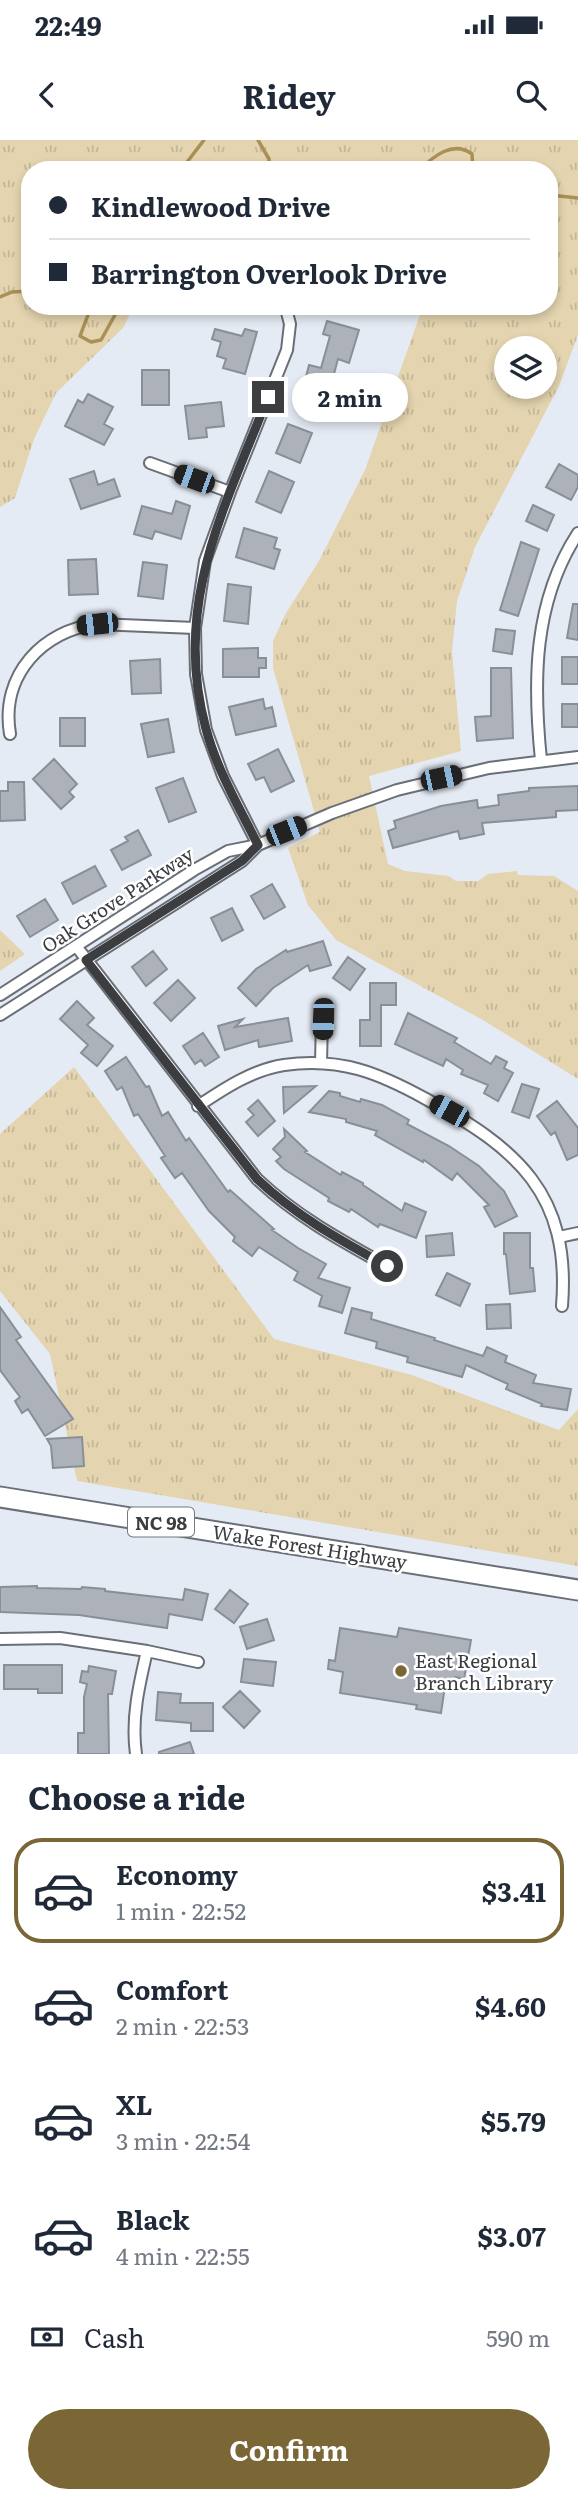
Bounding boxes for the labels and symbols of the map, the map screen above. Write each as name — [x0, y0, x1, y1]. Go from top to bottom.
callout: 2 min — [292, 372, 408, 422]
route end — [252, 381, 284, 413]
car — [171, 462, 218, 496]
car — [76, 611, 119, 637]
car — [419, 763, 464, 793]
car — [263, 813, 310, 849]
street label: Oak Grove Parkway — [36, 839, 199, 959]
car — [312, 998, 335, 1040]
car — [426, 1092, 473, 1130]
route start — [371, 1250, 403, 1282]
road number: NC 98 — [128, 1507, 194, 1536]
street label: Wake Forest Highway — [211, 1517, 409, 1575]
place label: East Regional Branch Library — [415, 1646, 553, 1696]
marker: East Regional Branch Library — [393, 1663, 409, 1679]

